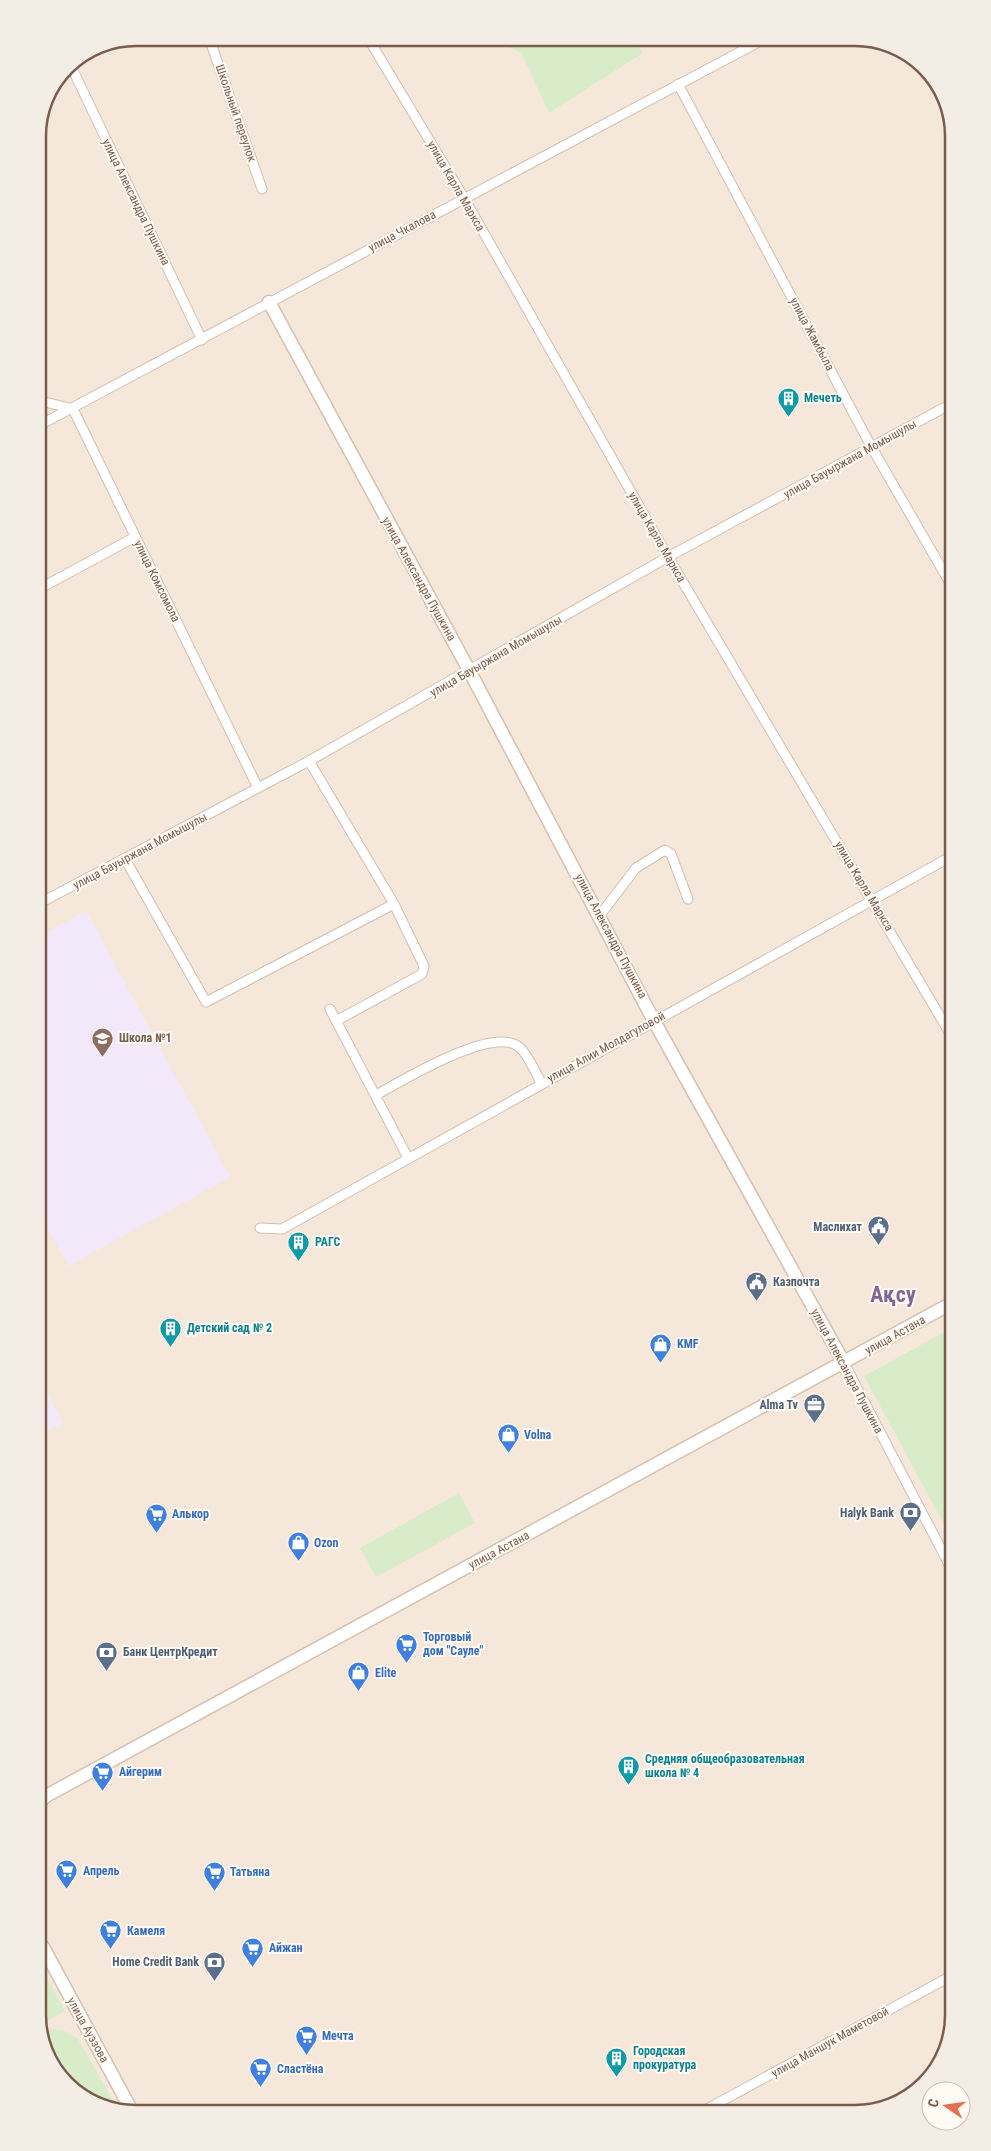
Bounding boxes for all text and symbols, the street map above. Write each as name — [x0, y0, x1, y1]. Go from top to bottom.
street label: Школьный переулок — [213, 62, 259, 164]
street label: улица Александра Пушкина — [99, 136, 173, 268]
street label: улица Карла Маркса — [424, 138, 488, 234]
street label: улица Чкалова — [366, 207, 438, 255]
street label: улица Жамбыла — [787, 295, 837, 373]
building icon: Мечеть — [776, 386, 800, 417]
place label: Мечеть — [804, 391, 842, 405]
street label: улица Бауыржана Момышулы — [781, 417, 919, 501]
street label: улица Карла Маркса — [625, 489, 689, 585]
street label: улица Александра Пушкина — [379, 515, 459, 643]
street label: улица Комсомола — [131, 538, 183, 624]
street label: улица Бауыржана Момышулы — [428, 612, 564, 700]
street label: улица Бауыржана Момышулы — [71, 810, 209, 892]
street label: улица Карла Маркса — [832, 838, 897, 934]
street label: улица Александра Пушкина — [572, 871, 650, 1001]
street label: улица Алии Молдагуловой — [545, 1009, 667, 1085]
school or university icon: Школа №1 — [91, 1026, 115, 1057]
place label: Школа №1 — [119, 1031, 172, 1045]
public building icon: Маслихат — [866, 1215, 890, 1246]
place label: Маслихат — [813, 1220, 863, 1234]
building icon: РАГС — [287, 1230, 311, 1261]
place label: РАГС — [315, 1235, 340, 1249]
public building icon: Казпочта — [745, 1270, 769, 1301]
place label: Казпочта — [773, 1275, 820, 1289]
district label: Ақсу — [870, 1282, 916, 1307]
street label: улица Александра Пушкина — [808, 1306, 886, 1436]
street label: улица Астана — [862, 1313, 928, 1357]
building icon: Детский сад № 2 — [159, 1316, 183, 1347]
place label: Детский сад № 2 — [187, 1321, 272, 1335]
shop icon: KMF — [649, 1332, 673, 1363]
place label: KMF — [677, 1337, 699, 1351]
office icon: Alma Tv — [802, 1393, 826, 1424]
place label: Alma Tv — [759, 1398, 799, 1412]
shop icon: Volna — [496, 1423, 520, 1454]
place label: Volna — [524, 1428, 552, 1442]
bank icon: Halyk Bank — [898, 1501, 922, 1532]
supermarket icon: Алькор — [144, 1502, 168, 1533]
place label: Halyk Bank — [840, 1506, 894, 1520]
place label: Алькор — [172, 1507, 209, 1521]
street label: улица Астана — [466, 1528, 532, 1572]
shop icon: Ozon — [286, 1531, 310, 1562]
place label: Ozon — [314, 1536, 339, 1550]
place label: Торговый дом "Сауле" — [423, 1630, 483, 1658]
supermarket icon: Торговый дом "Сауле" — [395, 1632, 419, 1663]
bank icon: Банк ЦентрКредит — [95, 1640, 119, 1671]
place label: Банк ЦентрКредит — [123, 1645, 218, 1659]
shop icon: Elite — [347, 1661, 371, 1692]
place label: Elite — [375, 1666, 397, 1680]
place label: Средняя общеобразовательная школа № 4 — [645, 1752, 805, 1780]
building icon: Средняя общеобразовательная школа № 4 — [617, 1754, 641, 1785]
supermarket icon: Айгерим — [91, 1760, 115, 1791]
place label: Айгерим — [119, 1765, 162, 1779]
supermarket icon: Апрель — [55, 1859, 79, 1890]
supermarket icon: Татьяна — [202, 1860, 226, 1891]
place label: Апрель — [83, 1864, 120, 1878]
place label: Татьяна — [230, 1865, 270, 1879]
supermarket icon: Камеля — [99, 1919, 123, 1950]
place label: Камеля — [127, 1924, 165, 1938]
supermarket icon: Айжан — [241, 1936, 265, 1967]
place label: Айжан — [269, 1941, 303, 1955]
bank icon: Home Credit Bank — [203, 1950, 227, 1981]
place label: Home Credit Bank — [112, 1955, 199, 1969]
street label: улица Ауэзова — [64, 1995, 112, 2065]
street label: улица Маншук Маметовой — [769, 2004, 891, 2080]
supermarket icon: Мечта — [294, 2024, 318, 2055]
place label: Мечта — [322, 2029, 354, 2043]
place label: Городская прокуратура — [633, 2044, 697, 2072]
building icon: Городская прокуратура — [605, 2046, 629, 2077]
supermarket icon: Сластёна — [249, 2057, 273, 2088]
place label: Сластёна — [277, 2062, 324, 2076]
north arrow — [921, 2081, 971, 2131]
text: С — [925, 2097, 942, 2109]

